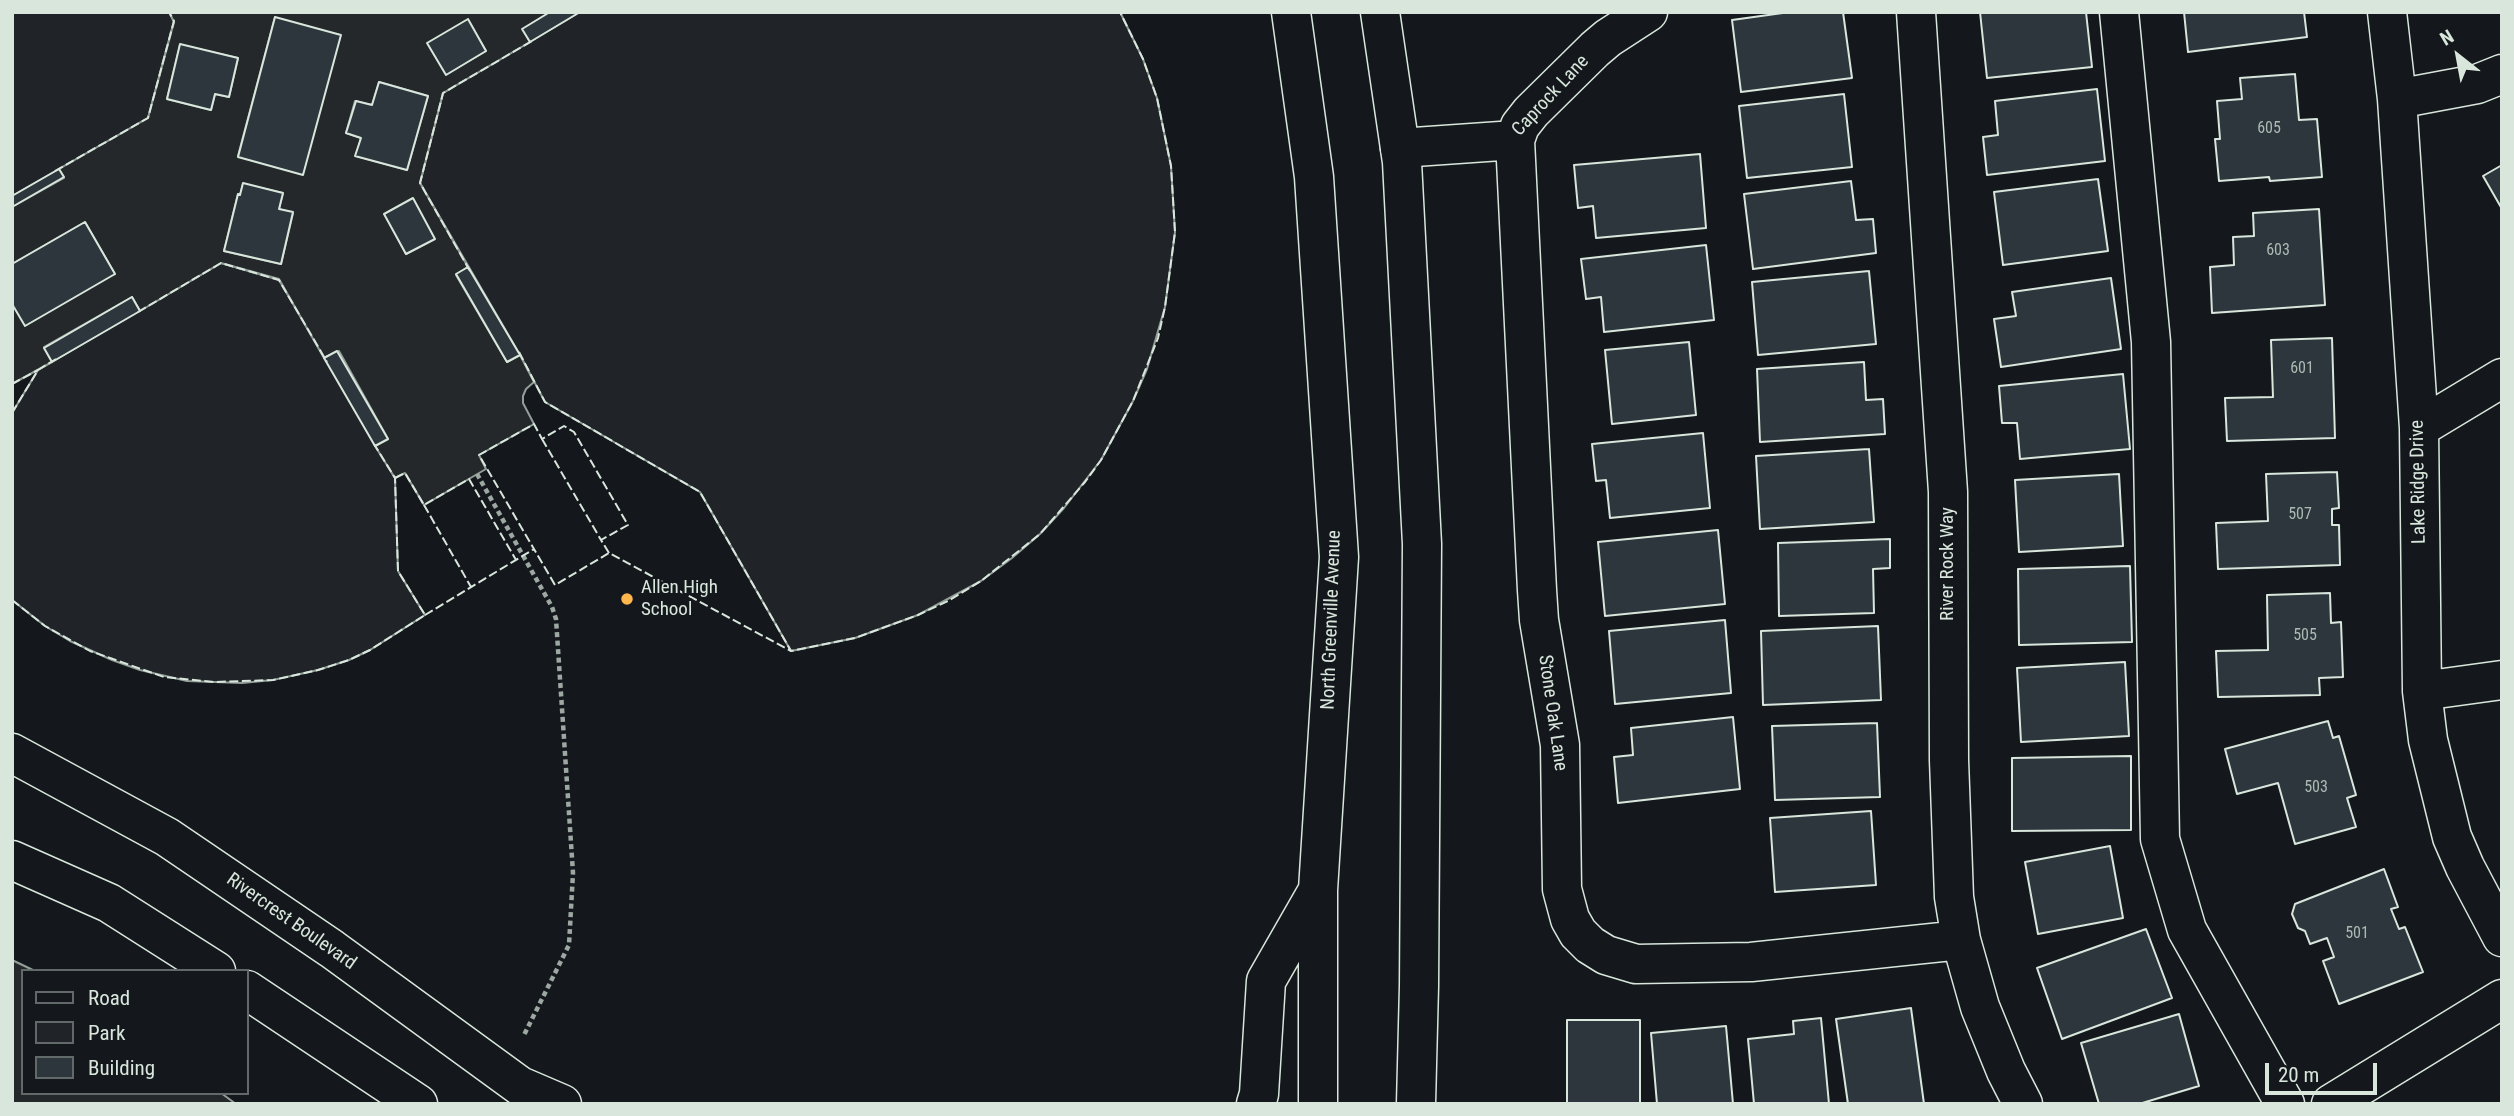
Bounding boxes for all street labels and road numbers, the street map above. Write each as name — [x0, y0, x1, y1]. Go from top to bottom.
street label: Caprock Lane — [1508, 51, 1594, 141]
street label: Lake Ridge Drive — [2407, 420, 2431, 544]
street label: River Rock Way — [1937, 507, 1959, 621]
street label: North Greenville Avenue — [1317, 530, 1347, 710]
street label: Stone Oak Lane — [1533, 653, 1571, 773]
street label: Rivercrest Boulevard — [222, 869, 360, 975]

